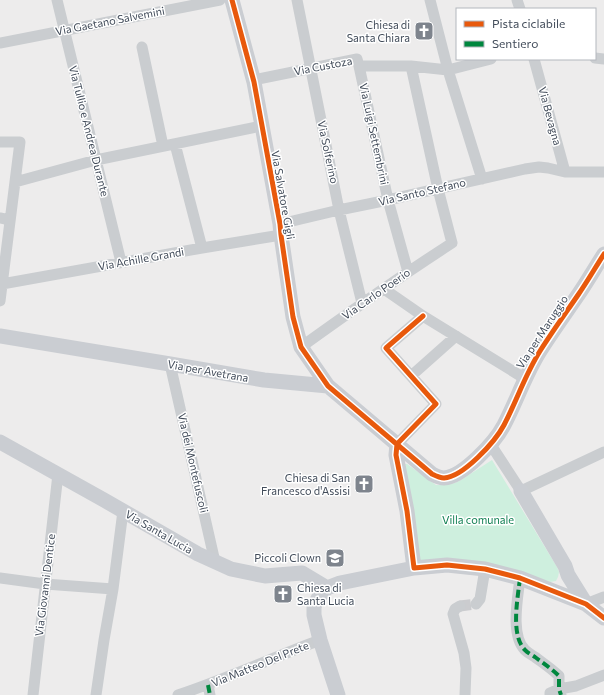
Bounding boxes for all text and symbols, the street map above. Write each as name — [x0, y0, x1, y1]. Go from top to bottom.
street label: Via Gaetano Salvemini — [54, 4, 166, 37]
legend — [456, 8, 596, 60]
text: Pista ciclabile — [492, 16, 565, 30]
place label: Chiesa di Santa Chiara — [347, 18, 410, 44]
church icon: Chiesa di Santa Chiara — [413, 20, 435, 42]
text: Sentiero — [492, 36, 538, 50]
street label: Via Custoza — [293, 53, 353, 78]
street label: Via Tullio e Andrea Durante — [67, 64, 112, 198]
street label: Via Luigi Settembrini — [357, 82, 392, 186]
street label: Via Bevagna — [536, 85, 565, 147]
street label: Via Solferino — [315, 119, 342, 185]
street label: Via Salvatore Gigli — [269, 149, 298, 241]
street label: Via Santo Stefano — [377, 175, 467, 208]
street label: Via Achille Grandi — [97, 245, 185, 272]
street label: Via Carlo Poerio — [339, 265, 413, 322]
street label: Via per Maruggio — [513, 292, 570, 371]
street label: Via per Avetrana — [167, 357, 250, 384]
street label: Via dei Montefuscoli — [176, 412, 211, 514]
place label: Chiesa di San Francesco d'Assisi — [261, 471, 350, 497]
church icon: Chiesa di San Francesco d'Assisi — [353, 473, 375, 495]
street label: Via Santa Lucia — [123, 507, 195, 556]
park label: Villa comunale — [442, 513, 514, 526]
street label: Via Giovanni Dentice — [32, 533, 57, 637]
school or university icon: Piccoli Clown — [324, 547, 346, 569]
place label: Piccoli Clown — [254, 551, 321, 564]
place label: Chiesa di Santa Lucia — [297, 581, 354, 607]
church icon: Chiesa di Santa Lucia — [272, 583, 294, 605]
street label: Via Matteo Del Prete — [209, 638, 310, 689]

